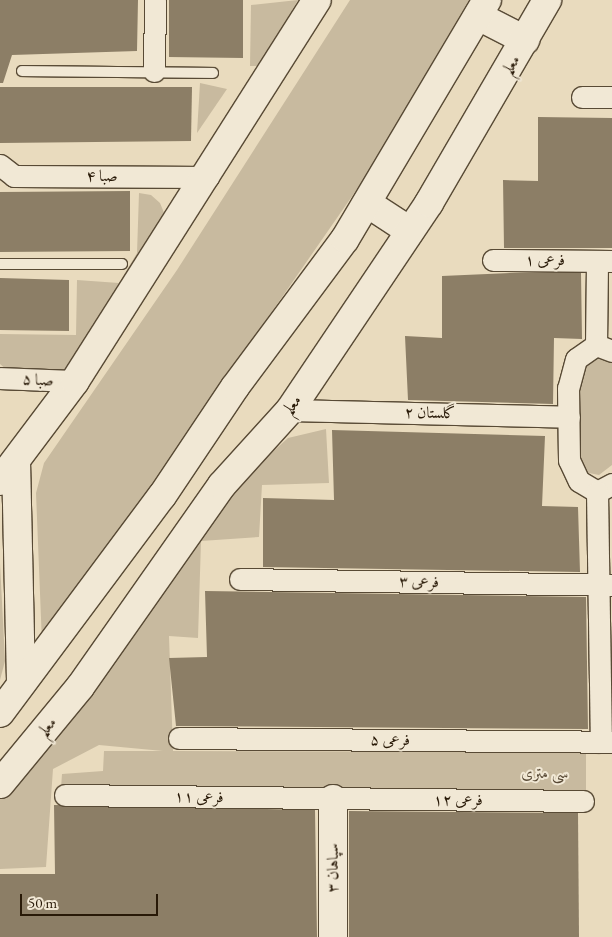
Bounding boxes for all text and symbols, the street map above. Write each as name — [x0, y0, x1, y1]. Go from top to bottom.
street label: معلم — [498, 52, 524, 78]
street label: صبا ۴ — [86, 166, 118, 186]
street label: فرعی ۱ — [525, 250, 565, 270]
street label: صبا ۵ — [22, 370, 54, 390]
street label: معلم — [278, 391, 306, 419]
street label: گلستان ۲ — [404, 403, 456, 423]
street label: فرعی ۳ — [399, 572, 439, 592]
street label: معلم — [33, 713, 61, 741]
street label: فرعی ۵ — [370, 730, 410, 750]
park label: سی متری — [521, 763, 569, 783]
street label: فرعی ۱۱ — [174, 787, 224, 807]
street label: فرعی ۱۲ — [433, 790, 483, 810]
street label: سپاهان ۳ — [323, 843, 343, 893]
scale bar — [22, 884, 160, 916]
text: 50 m — [28, 893, 57, 912]

